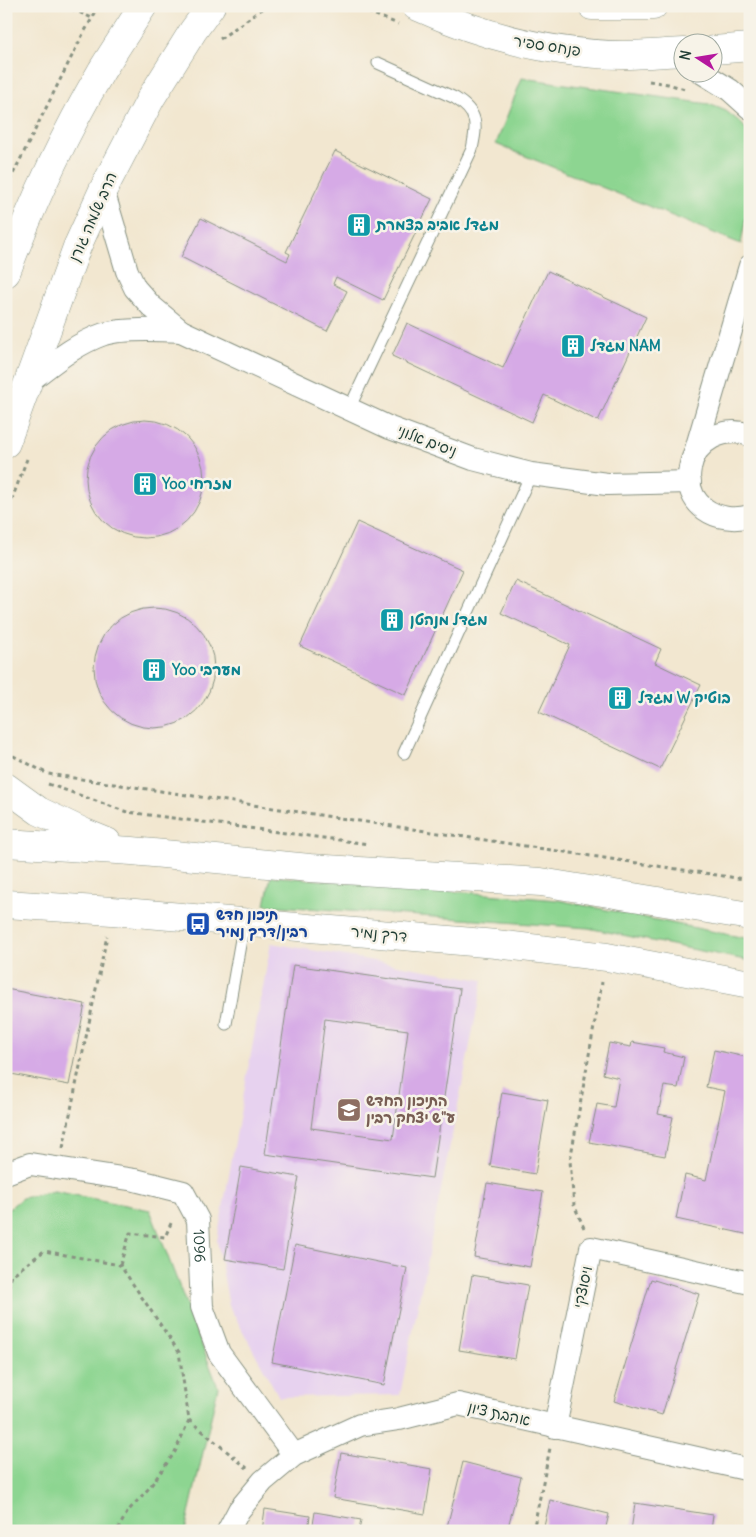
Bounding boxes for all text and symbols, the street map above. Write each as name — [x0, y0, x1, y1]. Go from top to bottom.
street label: פנחס ספיר — [512, 31, 582, 60]
north arrow — [674, 32, 724, 82]
text: N — [675, 49, 695, 62]
street label: הרב שלמה גורן — [64, 169, 121, 265]
building icon: מגדל אביב בצמרת — [346, 212, 372, 238]
place label: מגדל אביב בצמרת — [375, 215, 499, 234]
building icon: מגדל NAM — [560, 333, 586, 359]
place label: מגדל NAM — [590, 336, 661, 355]
street label: ניסים אלוני — [395, 421, 460, 461]
building icon: Yoo מזרחי — [132, 471, 158, 497]
place label: Yoo מזרחי — [161, 474, 232, 493]
building icon: מגדל מנהטן — [379, 607, 405, 633]
place label: מגדל מנהטן — [410, 610, 488, 630]
building icon: Yoo מערבי — [141, 657, 167, 683]
place label: Yoo מערבי — [171, 660, 241, 679]
building icon: מגדל W בוטיק — [607, 685, 633, 711]
place label: מגדל W בוטיק — [638, 688, 731, 707]
place label: תיכון חדש רבין/דרך נמיר — [216, 905, 308, 941]
bus stop icon: תיכון חדש רבין/דרך נמיר — [185, 911, 211, 937]
street label: דרך נמיר — [350, 922, 408, 945]
place label: התיכון החדש ע"ש יצחק רבין — [366, 1091, 455, 1127]
school or university icon: התיכון החדש ע"ש יצחק רבין — [336, 1097, 362, 1123]
street label: 1096 — [189, 1229, 210, 1263]
street label: ויסוצקי — [569, 1264, 596, 1310]
street label: אהבת ציון — [466, 1397, 532, 1430]

